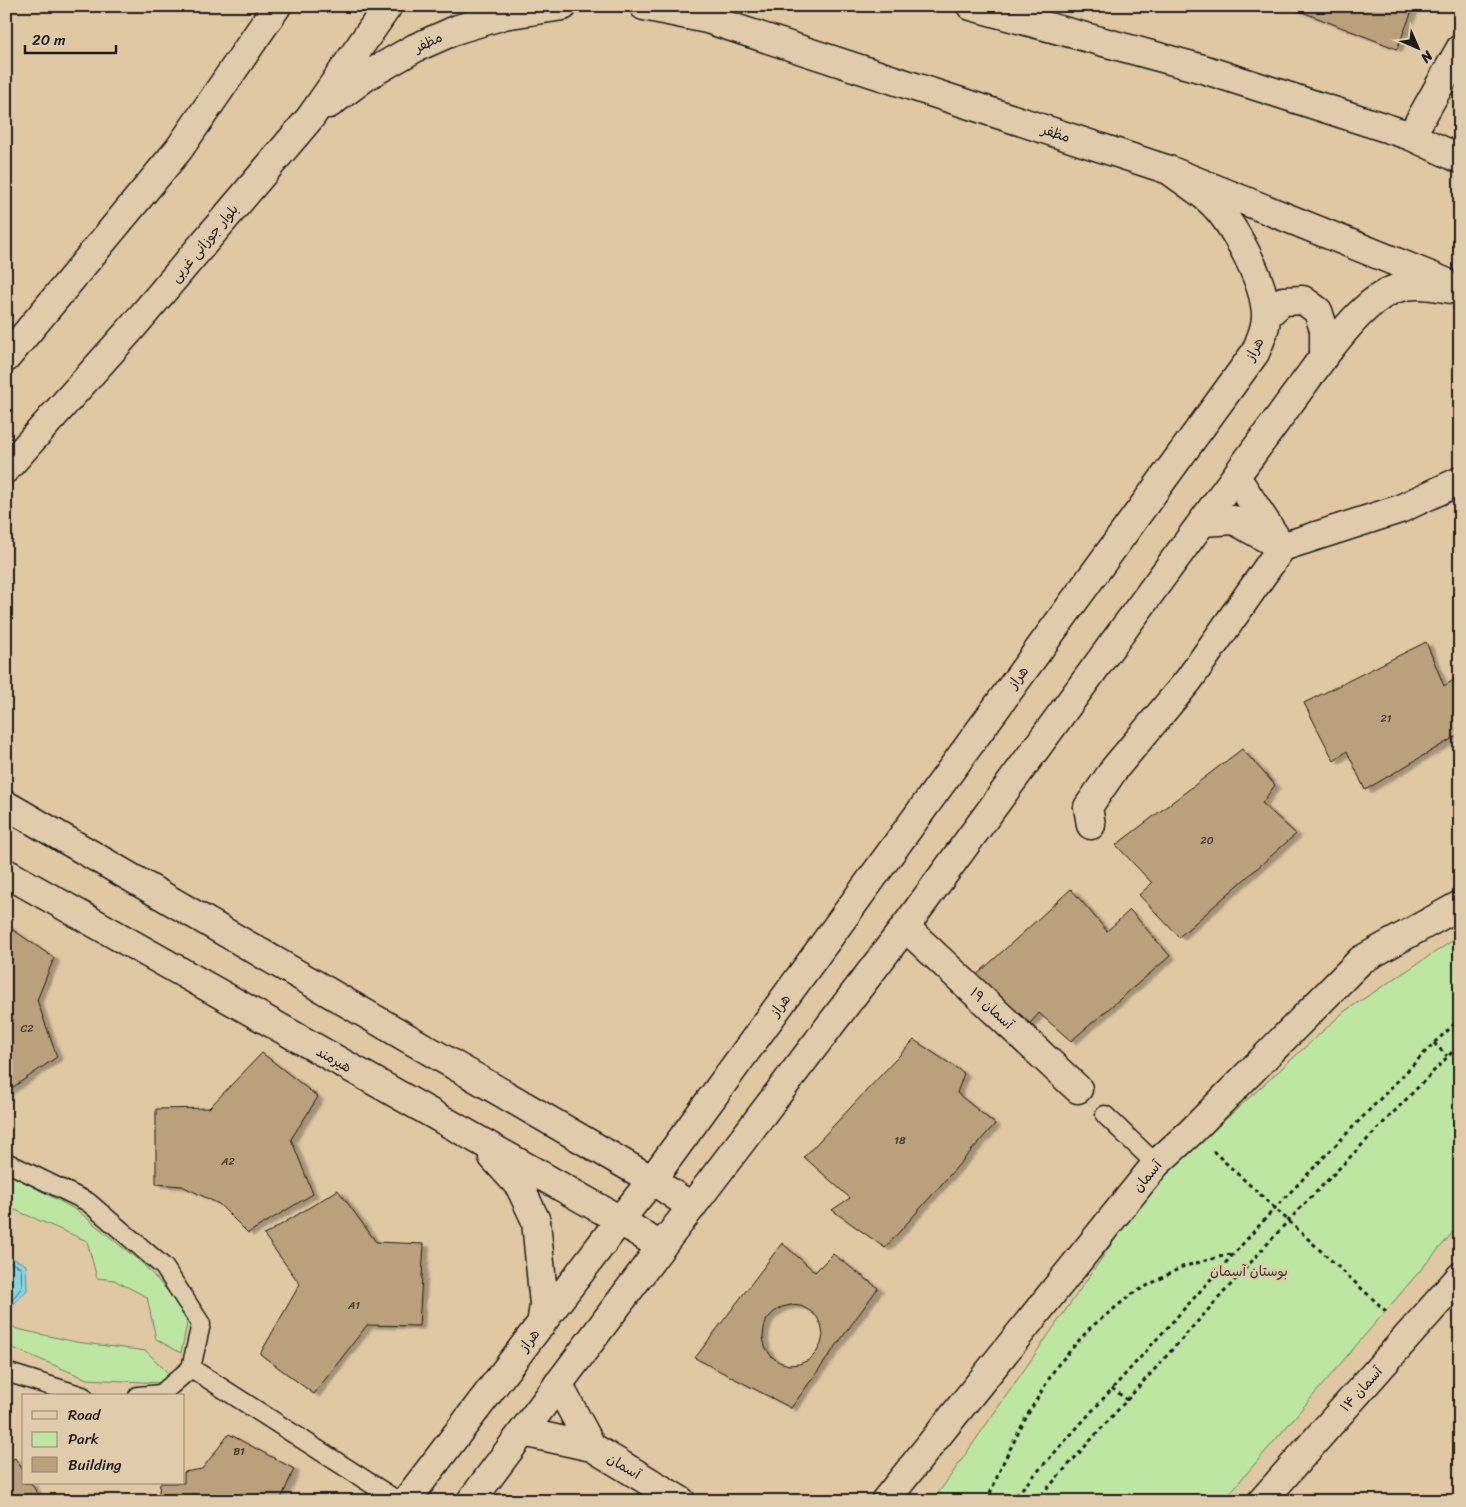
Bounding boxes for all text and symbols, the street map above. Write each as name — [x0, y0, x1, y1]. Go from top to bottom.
scale bar — [25, 22, 116, 54]
north arrow — [1394, 22, 1444, 72]
street label: مظفر — [409, 25, 447, 60]
text: 20 m — [32, 27, 66, 53]
text: N — [1414, 44, 1440, 69]
street label: مظفر — [1037, 117, 1074, 150]
street label: بلوار جوزانی غربی — [164, 198, 245, 288]
street label: هراز — [1237, 333, 1271, 366]
street label: هراز — [1001, 660, 1035, 695]
house number: 21 — [1380, 709, 1392, 728]
house number: 20 — [1200, 831, 1214, 850]
street label: آسمان ۱۹ — [964, 981, 1020, 1036]
street label: هراز — [763, 988, 797, 1023]
house number: C2 — [20, 1019, 34, 1038]
street label: هیرمند — [311, 1039, 356, 1080]
house number: 18 — [894, 1131, 906, 1150]
house number: A2 — [220, 1152, 235, 1171]
street label: آسمان — [1126, 1154, 1169, 1198]
park label: بوستان آسمان — [1210, 1259, 1288, 1284]
house number: A1 — [347, 1296, 360, 1315]
street label: هراز — [512, 1323, 546, 1358]
street label: آسمان ۱۴ — [1334, 1360, 1389, 1418]
legend — [22, 1394, 185, 1484]
text: Road — [68, 1402, 101, 1428]
text: Park — [68, 1426, 99, 1452]
house number: B1 — [233, 1442, 245, 1461]
street label: آسمان — [602, 1446, 646, 1487]
text: Building — [68, 1452, 122, 1478]

